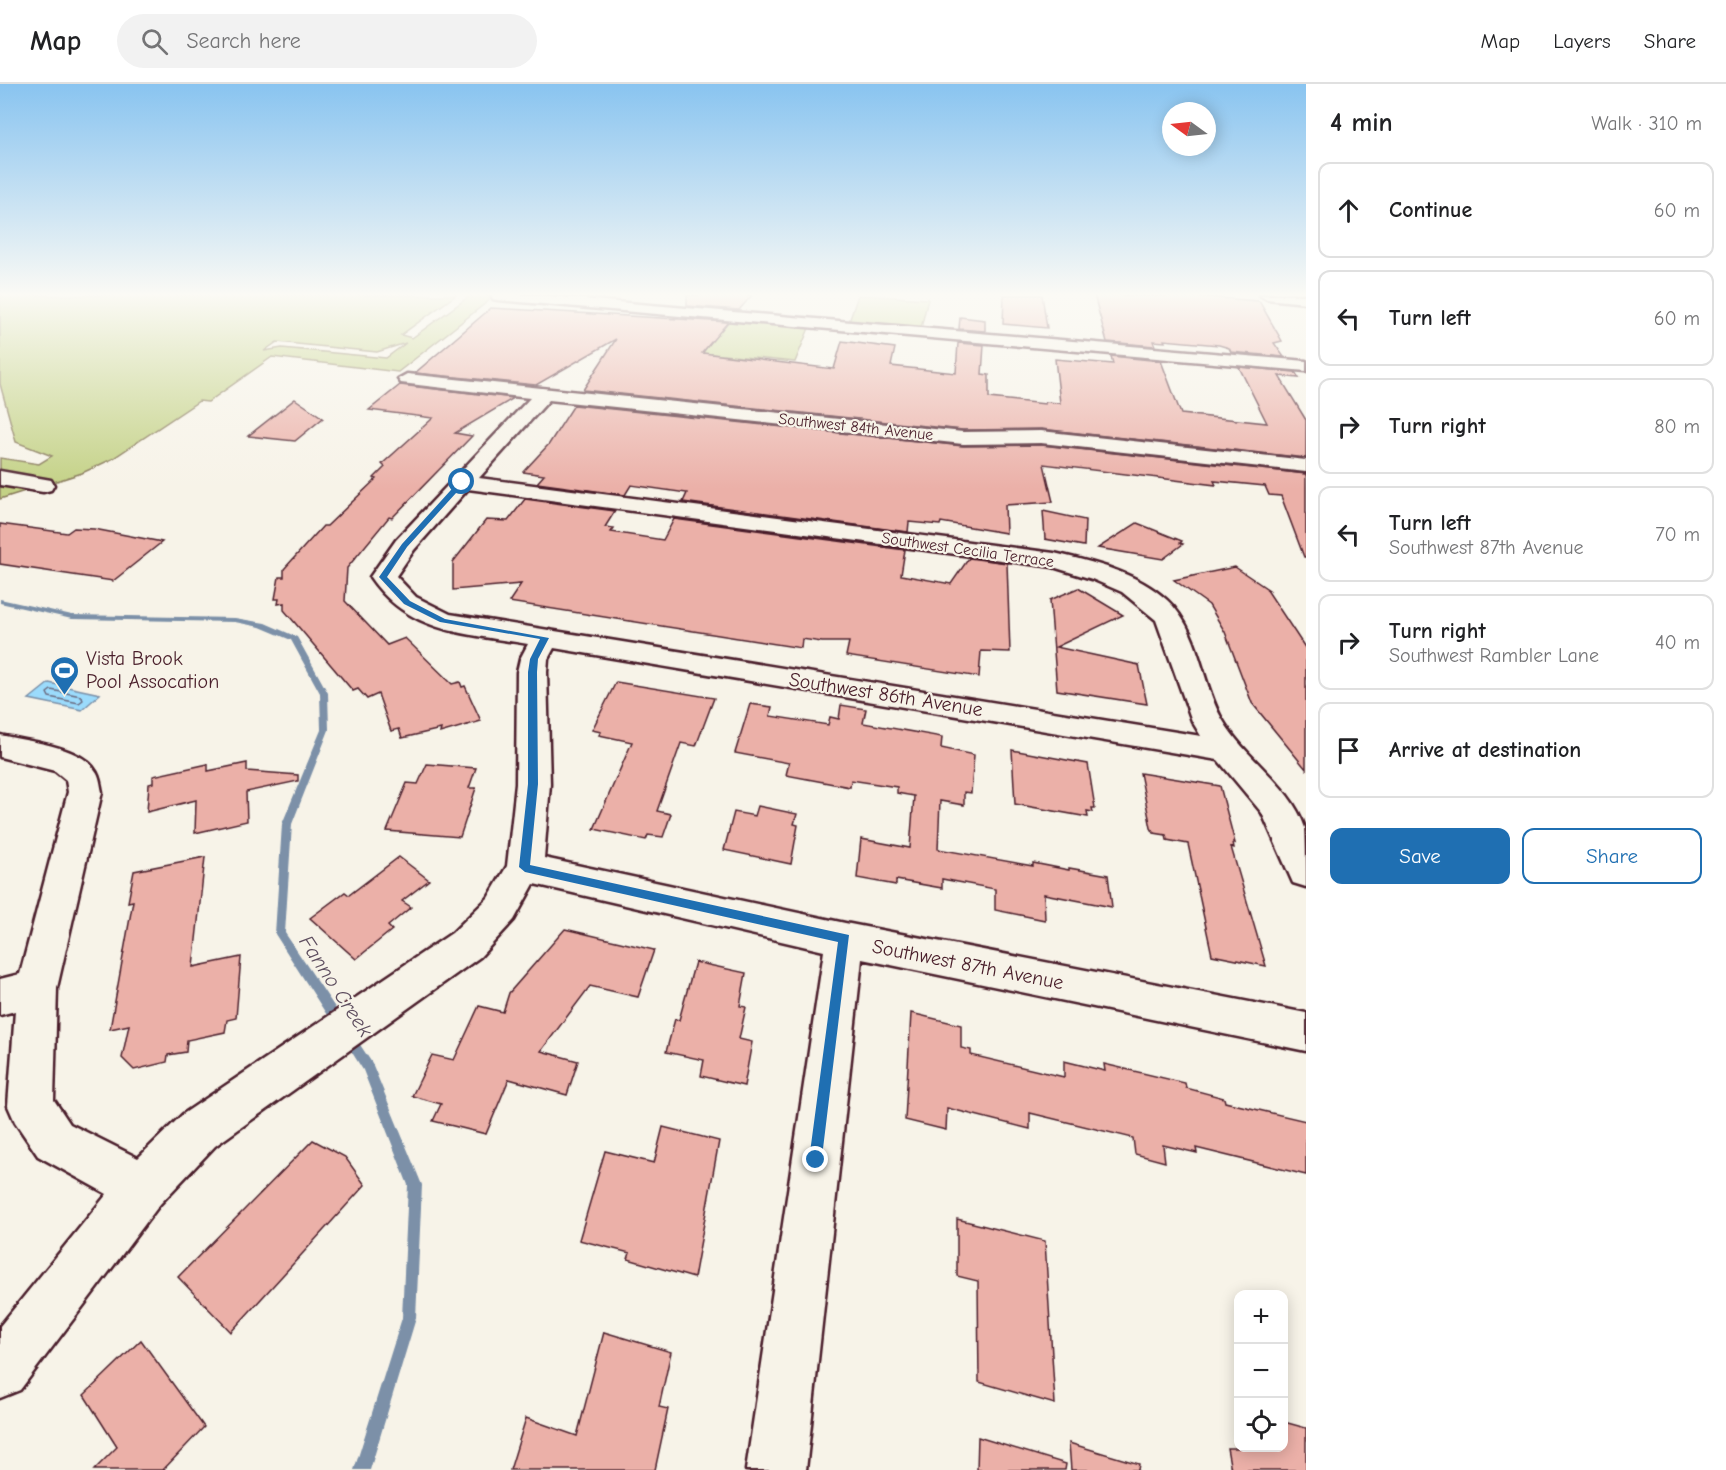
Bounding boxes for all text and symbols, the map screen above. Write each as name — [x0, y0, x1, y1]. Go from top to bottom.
search box — [117, 14, 537, 68]
text: Map — [30, 25, 81, 57]
icon: search — [138, 25, 171, 58]
text: Search here — [186, 28, 301, 54]
text: Map — [1481, 29, 1520, 53]
text: Layers — [1553, 29, 1611, 53]
text: Share — [1644, 29, 1696, 53]
north arrow — [1162, 102, 1216, 156]
text: 4 min — [1330, 108, 1393, 138]
text: Walk · 310 m — [1591, 112, 1702, 135]
icon: ahead — [1332, 194, 1365, 227]
text: Continue — [1389, 197, 1472, 223]
text: 60 m — [1654, 199, 1700, 222]
icon: left — [1332, 302, 1365, 335]
text: Turn left — [1389, 305, 1471, 331]
text: 60 m — [1654, 307, 1700, 330]
street label: Southwest 84th Avenue — [778, 410, 934, 444]
icon: right — [1332, 410, 1365, 443]
text: Turn right — [1389, 413, 1486, 439]
text: 80 m — [1654, 415, 1700, 438]
route start — [448, 468, 474, 494]
text: Turn left — [1389, 510, 1471, 536]
icon: left — [1332, 518, 1365, 551]
text: 70 m — [1655, 523, 1700, 546]
street label: Southwest Cecilia Terrace — [881, 529, 1055, 571]
text: Southwest 87th Avenue — [1389, 536, 1583, 559]
text: Turn right — [1389, 618, 1486, 644]
icon: right — [1332, 626, 1365, 659]
text: 40 m — [1655, 631, 1700, 654]
text: Southwest Rambler Lane — [1389, 644, 1599, 667]
place label: Vista Brook Pool Assocation — [86, 647, 219, 693]
sports icon: Vista Brook Pool Assocation — [49, 654, 81, 696]
street label: Southwest 86th Avenue — [787, 668, 984, 721]
icon: arrive — [1332, 734, 1365, 767]
text: Arrive at destination — [1389, 737, 1581, 763]
button: Save — [1330, 828, 1510, 884]
button: Share — [1522, 828, 1702, 884]
water label: Fanno Creek — [294, 931, 378, 1042]
street label: Southwest 87th Avenue — [870, 935, 1066, 994]
route end — [802, 1146, 828, 1172]
map controls — [1234, 1290, 1288, 1452]
button: + — [1234, 1290, 1288, 1344]
button: − — [1234, 1344, 1288, 1398]
button: locate — [1234, 1398, 1288, 1452]

